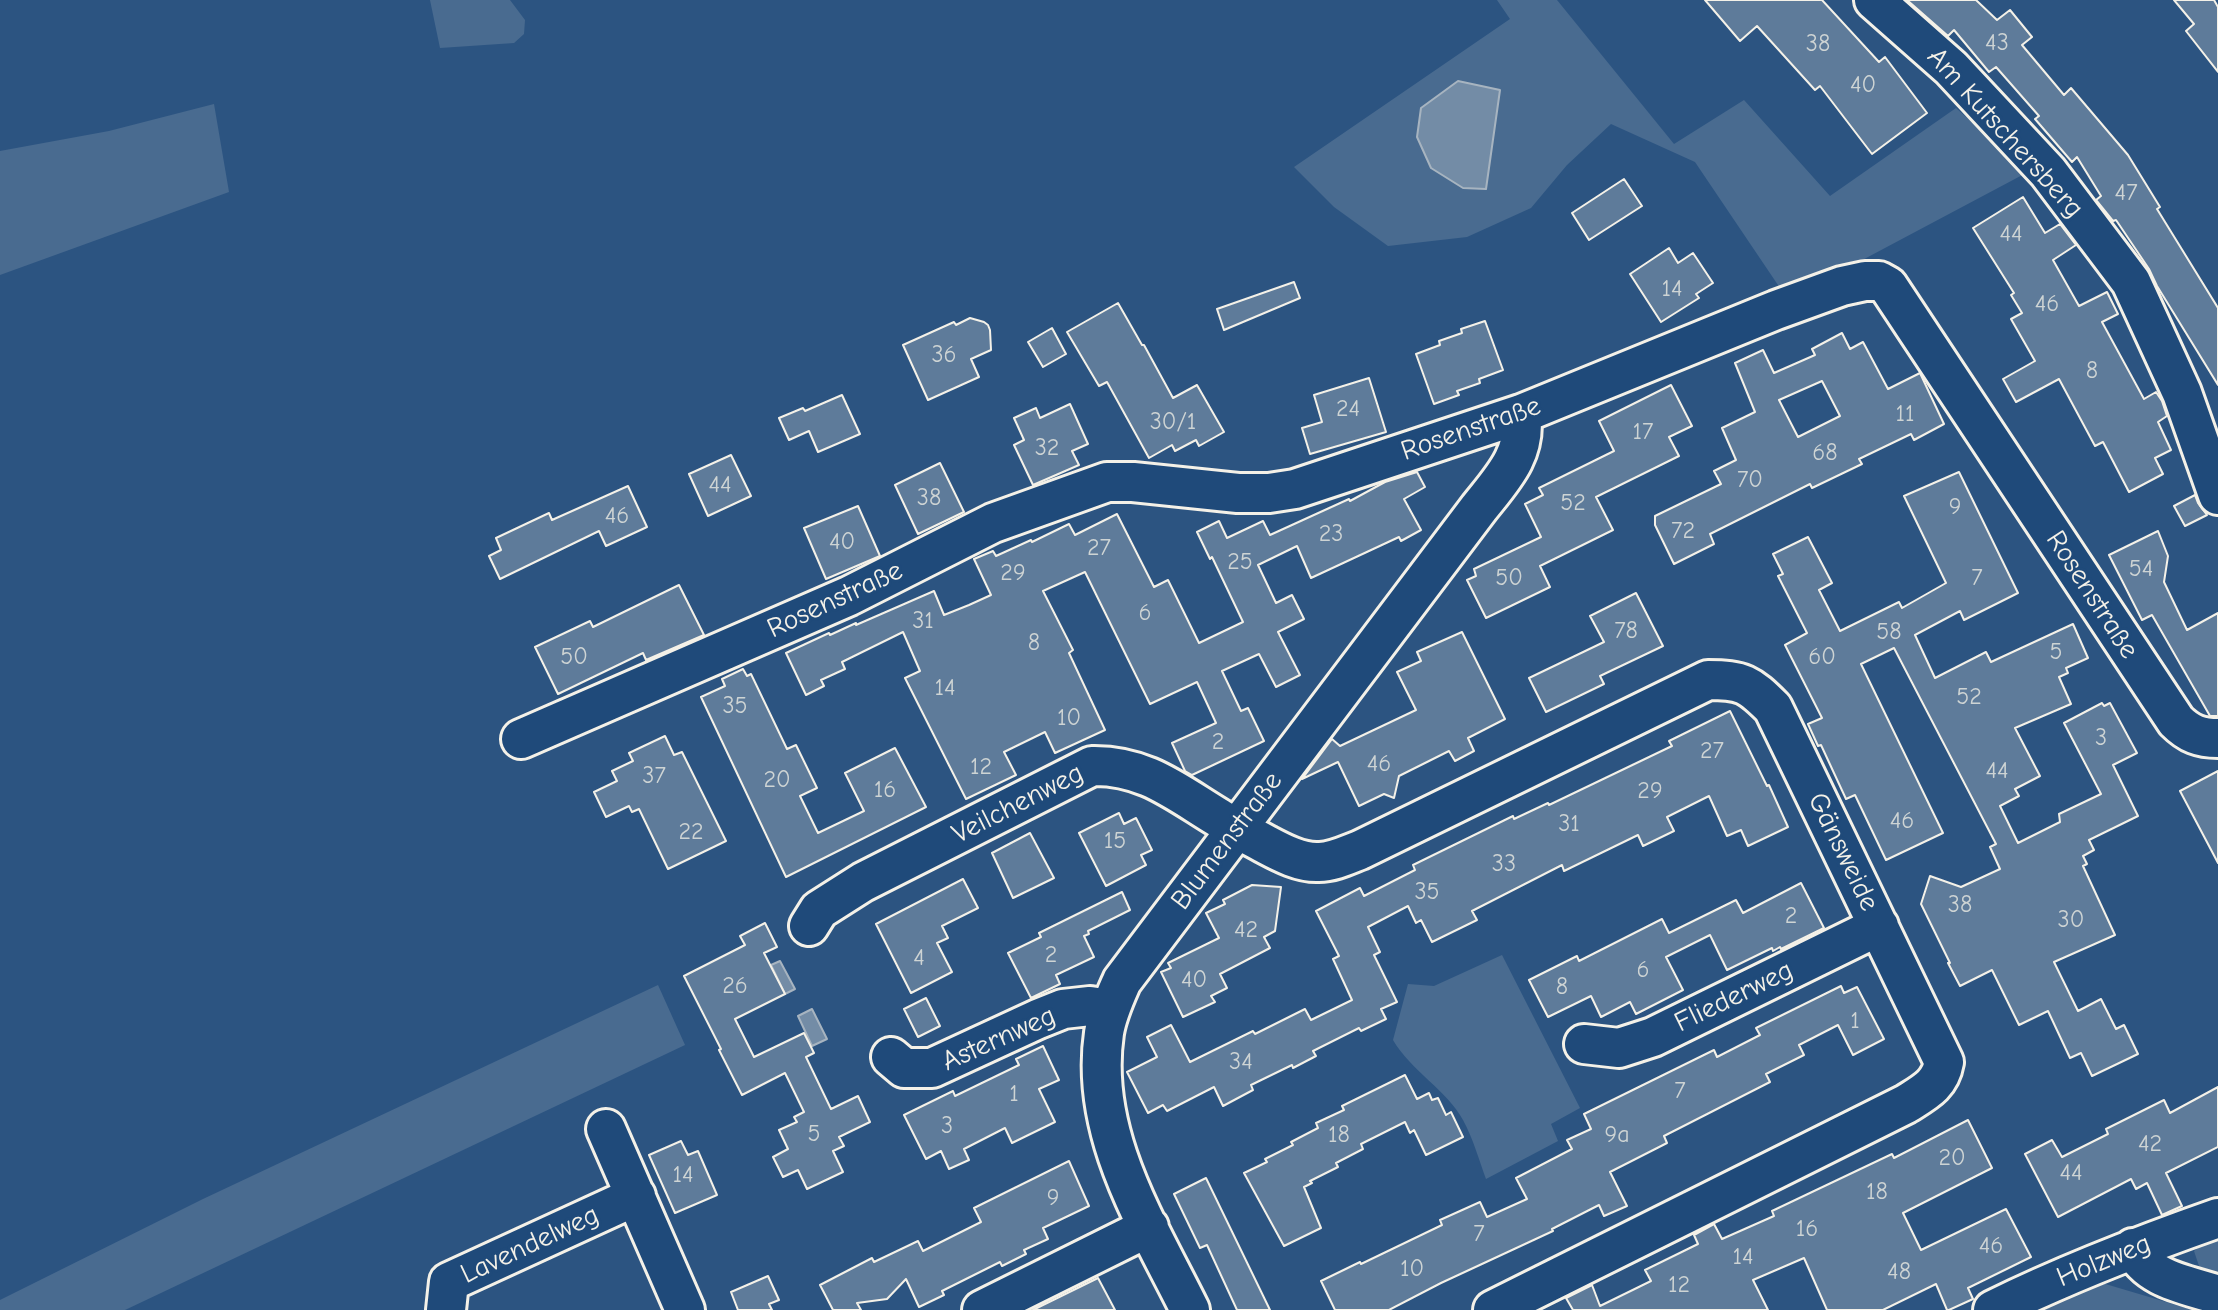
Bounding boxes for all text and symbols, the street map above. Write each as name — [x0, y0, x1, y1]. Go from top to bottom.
house number: 43 — [1985, 29, 2009, 57]
house number: 38 — [1806, 30, 1830, 58]
street label: Am Kutschersberg — [1920, 41, 2090, 225]
house number: 40 — [1850, 71, 1876, 99]
house number: 47 — [2115, 179, 2137, 207]
house number: 44 — [1999, 220, 2023, 248]
house number: 14 — [1661, 275, 1683, 303]
house number: 46 — [2035, 290, 2059, 318]
house number: 36 — [931, 341, 957, 369]
house number: 8 — [2086, 357, 2098, 385]
street label: Rosenstraße — [1397, 389, 1545, 469]
house number: 24 — [1336, 395, 1360, 423]
house number: 11 — [1895, 400, 1915, 428]
house number: 30/1 — [1150, 408, 1196, 436]
house number: 17 — [1633, 418, 1653, 446]
house number: 32 — [1035, 434, 1059, 462]
house number: 68 — [1812, 439, 1838, 467]
house number: 70 — [1737, 466, 1763, 494]
house number: 44 — [708, 471, 732, 499]
house number: 38 — [917, 484, 941, 512]
house number: 52 — [1560, 489, 1586, 517]
house number: 9 — [1949, 493, 1961, 521]
house number: 46 — [605, 502, 629, 530]
house number: 72 — [1671, 517, 1695, 545]
house number: 23 — [1319, 520, 1343, 548]
street label: Rosenstraße — [2038, 525, 2146, 665]
house number: 40 — [829, 528, 855, 556]
house number: 27 — [1087, 534, 1111, 562]
house number: 25 — [1227, 548, 1253, 576]
street label: Rosenstraße — [762, 554, 908, 646]
house number: 54 — [2129, 555, 2153, 583]
house number: 29 — [1000, 559, 1026, 587]
house number: 50 — [1495, 564, 1523, 592]
house number: 7 — [1971, 564, 1983, 592]
house number: 6 — [1138, 599, 1152, 627]
house number: 31 — [912, 607, 934, 635]
house number: 78 — [1614, 617, 1638, 645]
house number: 58 — [1876, 618, 1902, 646]
house number: 8 — [1028, 629, 1040, 657]
house number: 5 — [2049, 638, 2063, 666]
house number: 50 — [560, 643, 588, 671]
house number: 60 — [1808, 643, 1836, 671]
house number: 14 — [934, 674, 956, 702]
house number: 52 — [1956, 683, 1982, 711]
house number: 35 — [722, 692, 748, 720]
house number: 10 — [1057, 704, 1081, 732]
house number: 3 — [2095, 724, 2107, 752]
house number: 2 — [1212, 728, 1224, 756]
house number: 27 — [1700, 737, 1724, 765]
house number: 46 — [1367, 750, 1391, 778]
house number: 12 — [970, 753, 992, 781]
street label: Veilchenweg — [947, 757, 1089, 851]
house number: 44 — [1985, 757, 2009, 785]
house number: 37 — [642, 762, 666, 790]
street label: Blumenstraße — [1164, 765, 1290, 917]
house number: 20 — [763, 766, 791, 794]
house number: 16 — [874, 776, 896, 804]
house number: 29 — [1637, 777, 1663, 805]
street label: Gänsweide — [1800, 788, 1886, 916]
house number: 46 — [1890, 807, 1914, 835]
house number: 31 — [1558, 810, 1580, 838]
house number: 22 — [678, 818, 704, 846]
house number: 15 — [1104, 827, 1126, 855]
house number: 33 — [1492, 850, 1516, 878]
house number: 35 — [1414, 878, 1440, 906]
house number: 38 — [1948, 891, 1972, 919]
house number: 2 — [1785, 902, 1797, 930]
house number: 30 — [2058, 906, 2084, 934]
house number: 42 — [1234, 916, 1258, 944]
house number: 2 — [1045, 941, 1057, 969]
house number: 4 — [913, 944, 925, 972]
street label: Fliederweg — [1669, 954, 1799, 1040]
house number: 6 — [1636, 956, 1650, 984]
house number: 40 — [1181, 966, 1207, 994]
house number: 26 — [722, 972, 748, 1000]
house number: 8 — [1556, 973, 1568, 1001]
street label: Asternweg — [937, 999, 1061, 1079]
house number: 1 — [1850, 1007, 1860, 1035]
house number: 34 — [1229, 1048, 1253, 1076]
house number: 7 — [1674, 1077, 1686, 1105]
house number: 1 — [1009, 1080, 1019, 1108]
house number: 3 — [941, 1112, 953, 1140]
house number: 5 — [807, 1120, 821, 1148]
house number: 18 — [1328, 1121, 1350, 1149]
house number: 9a — [1604, 1121, 1630, 1149]
house number: 42 — [2138, 1130, 2162, 1158]
house number: 20 — [1938, 1144, 1966, 1172]
house number: 44 — [2059, 1159, 2083, 1187]
house number: 14 — [672, 1161, 694, 1189]
house number: 18 — [1866, 1178, 1888, 1206]
house number: 9 — [1047, 1184, 1059, 1212]
street label: Lavendelweg — [455, 1198, 605, 1292]
house number: 16 — [1796, 1215, 1818, 1243]
house number: 7 — [1473, 1220, 1485, 1248]
street label: Holzweg — [2052, 1227, 2156, 1295]
house number: 46 — [1979, 1232, 2003, 1260]
house number: 14 — [1732, 1243, 1754, 1271]
house number: 10 — [1400, 1255, 1424, 1283]
house number: 48 — [1887, 1258, 1911, 1286]
house number: 12 — [1668, 1271, 1690, 1299]

